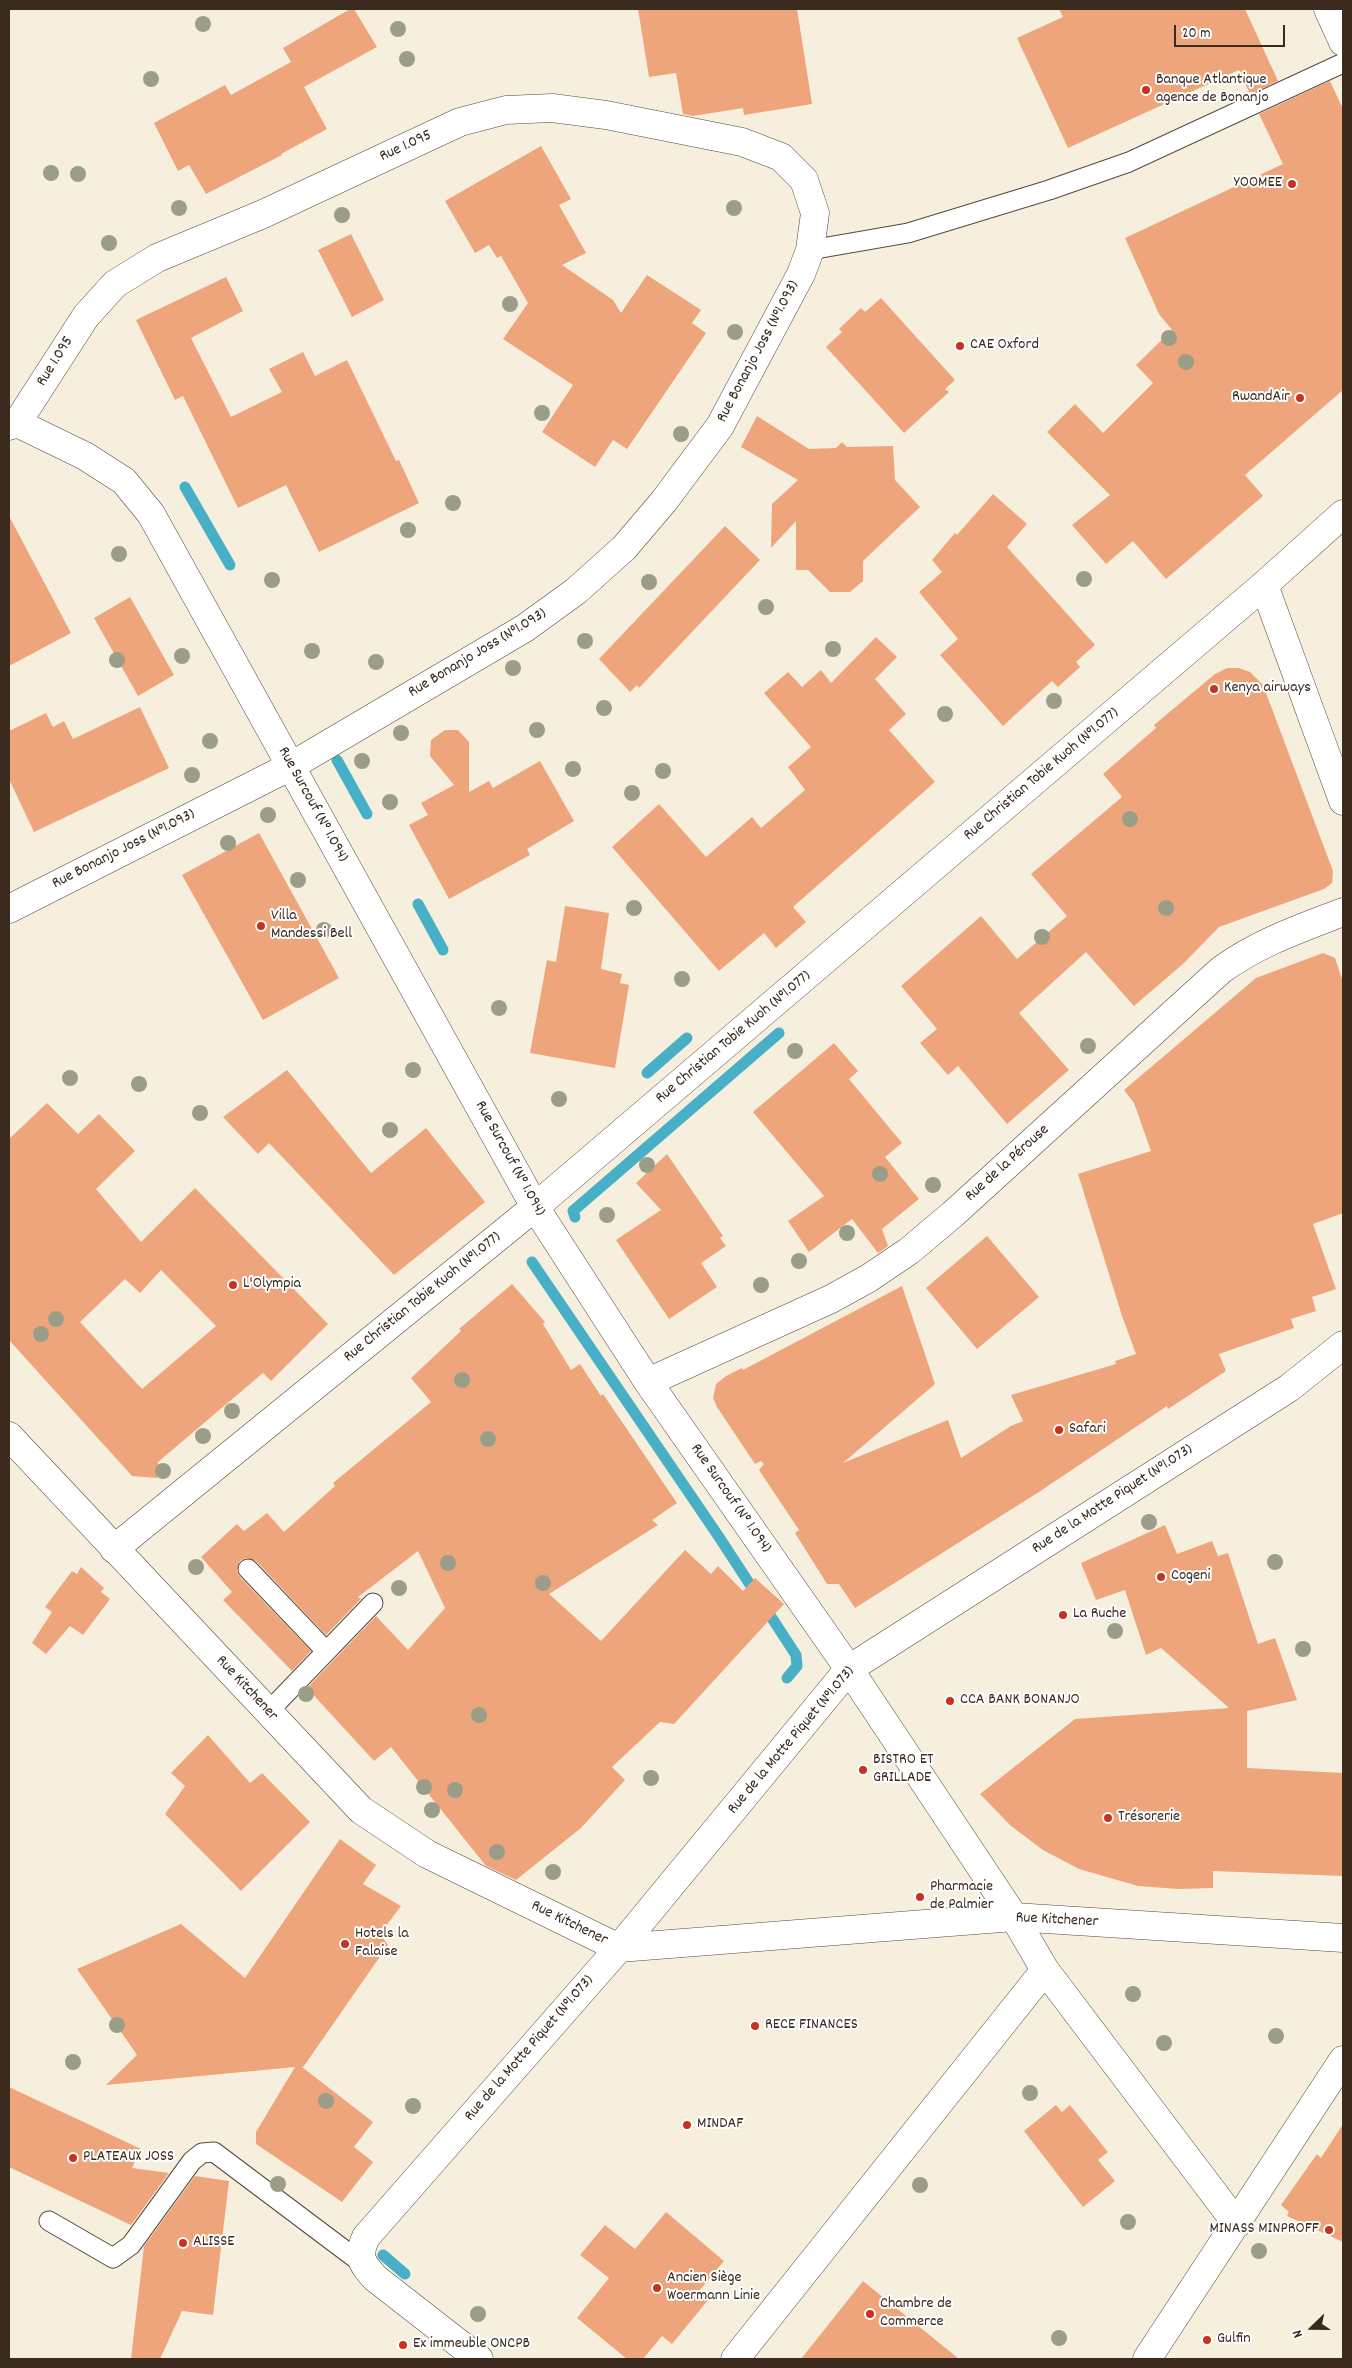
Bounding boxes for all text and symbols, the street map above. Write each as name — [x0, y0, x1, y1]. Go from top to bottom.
scale bar — [1177, 15, 1288, 47]
text: 20 m — [1182, 23, 1210, 45]
place label: Banque Atlantique agence de Bonanjo — [1156, 71, 1269, 109]
marker: Banque Atlantique agence de Bonanjo — [1140, 84, 1152, 96]
street label: Rue 1.095 — [377, 127, 435, 167]
place label: YOOMEE — [1234, 174, 1282, 194]
marker: YOOMEE — [1286, 178, 1298, 190]
street label: Rue Bonanjo Joss (N°1.093) — [713, 278, 805, 426]
street label: Rue 1.095 — [33, 334, 79, 390]
place label: CAE Oxford — [970, 336, 1039, 356]
marker: CAE Oxford — [954, 340, 966, 352]
place label: RwandAir — [1232, 388, 1290, 408]
marker: RwandAir — [1294, 392, 1306, 404]
street label: Rue Bonanjo Joss (N°1.093) — [405, 605, 551, 703]
place label: Kenya airways — [1224, 679, 1311, 699]
marker: Kenya airways — [1208, 683, 1220, 695]
street label: Rue Christian Tobie Kuoh (N°1.077) — [960, 704, 1124, 846]
street label: Rue Surcouf (N° 1.094) — [272, 744, 352, 866]
street label: Rue Bonanjo Joss (N°1.093) — [49, 806, 199, 894]
place label: Villa Mandessi Bell — [271, 907, 352, 945]
marker: Villa Mandessi Bell — [255, 920, 267, 932]
street label: Rue Christian Tobie Kuoh (N°1.077) — [652, 967, 816, 1109]
street label: Rue Surcouf (N° 1.094) — [469, 1098, 549, 1220]
street label: Rue de la Pérouse — [962, 1121, 1054, 1207]
street label: Rue Christian Tobie Kuoh (N°1.077) — [340, 1229, 506, 1367]
place label: L'Olympia — [243, 1275, 301, 1295]
marker: L'Olympia — [227, 1279, 239, 1291]
place label: Safari — [1069, 1420, 1106, 1440]
marker: Safari — [1053, 1424, 1065, 1436]
street label: Rue Surcouf (N° 1.094) — [685, 1441, 775, 1557]
street label: Rue de la Motte Piquet (N°1.073) — [1029, 1441, 1197, 1559]
place label: Cogeni — [1171, 1567, 1210, 1587]
marker: Cogeni — [1155, 1571, 1167, 1583]
place label: La Ruche — [1073, 1605, 1126, 1625]
marker: La Ruche — [1057, 1609, 1069, 1621]
street label: Rue Kitchener — [211, 1652, 281, 1726]
street label: Rue de la Motte Piquet (N°1.073) — [724, 1663, 860, 1819]
place label: CCA BANK BONANJO — [960, 1691, 1080, 1711]
marker: CCA BANK BONANJO — [944, 1695, 956, 1707]
place label: BISTRO ET GRILLADE — [873, 1751, 933, 1789]
marker: BISTRO ET GRILLADE — [857, 1764, 869, 1776]
place label: Trésorerie — [1118, 1808, 1180, 1828]
marker: Trésorerie — [1102, 1812, 1114, 1824]
place label: Pharmacie de Palmier — [930, 1878, 994, 1916]
marker: Pharmacie de Palmier — [914, 1891, 926, 1903]
street label: Rue Kitchener — [528, 1897, 610, 1951]
street label: Rue Kitchener — [1015, 1909, 1099, 1933]
place label: Hotels la Falaise — [355, 1925, 409, 1963]
marker: Hotels la Falaise — [339, 1938, 351, 1950]
street label: Rue de la Motte Piquet (N°1.073) — [461, 1972, 599, 2126]
place label: RECE FINANCES — [765, 2016, 858, 2036]
marker: RECE FINANCES — [749, 2020, 761, 2032]
place label: MINDAF — [697, 2115, 743, 2135]
marker: MINDAF — [681, 2119, 693, 2131]
place label: PLATEAUX JOSS — [83, 2148, 174, 2168]
marker: PLATEAUX JOSS — [67, 2152, 79, 2164]
place label: MINASS MINPROFF — [1209, 2220, 1319, 2240]
marker: MINASS MINPROFF — [1323, 2224, 1335, 2236]
place label: ALISSE — [193, 2233, 235, 2253]
marker: ALISSE — [177, 2237, 189, 2249]
place label: Ancien Siège Woermann Linie — [667, 2269, 760, 2307]
marker: Ancien Siège Woermann Linie — [651, 2282, 663, 2294]
place label: Chambre de Commerce — [880, 2295, 952, 2333]
north arrow — [1287, 2303, 1337, 2353]
marker: Chambre de Commerce — [864, 2308, 876, 2320]
text: N — [1288, 2327, 1309, 2341]
place label: Gulfin — [1217, 2330, 1251, 2350]
marker: Gulfin — [1201, 2334, 1213, 2346]
place label: Ex immeuble ONCPB — [413, 2335, 530, 2355]
marker: Ex immeuble ONCPB — [397, 2339, 409, 2351]

